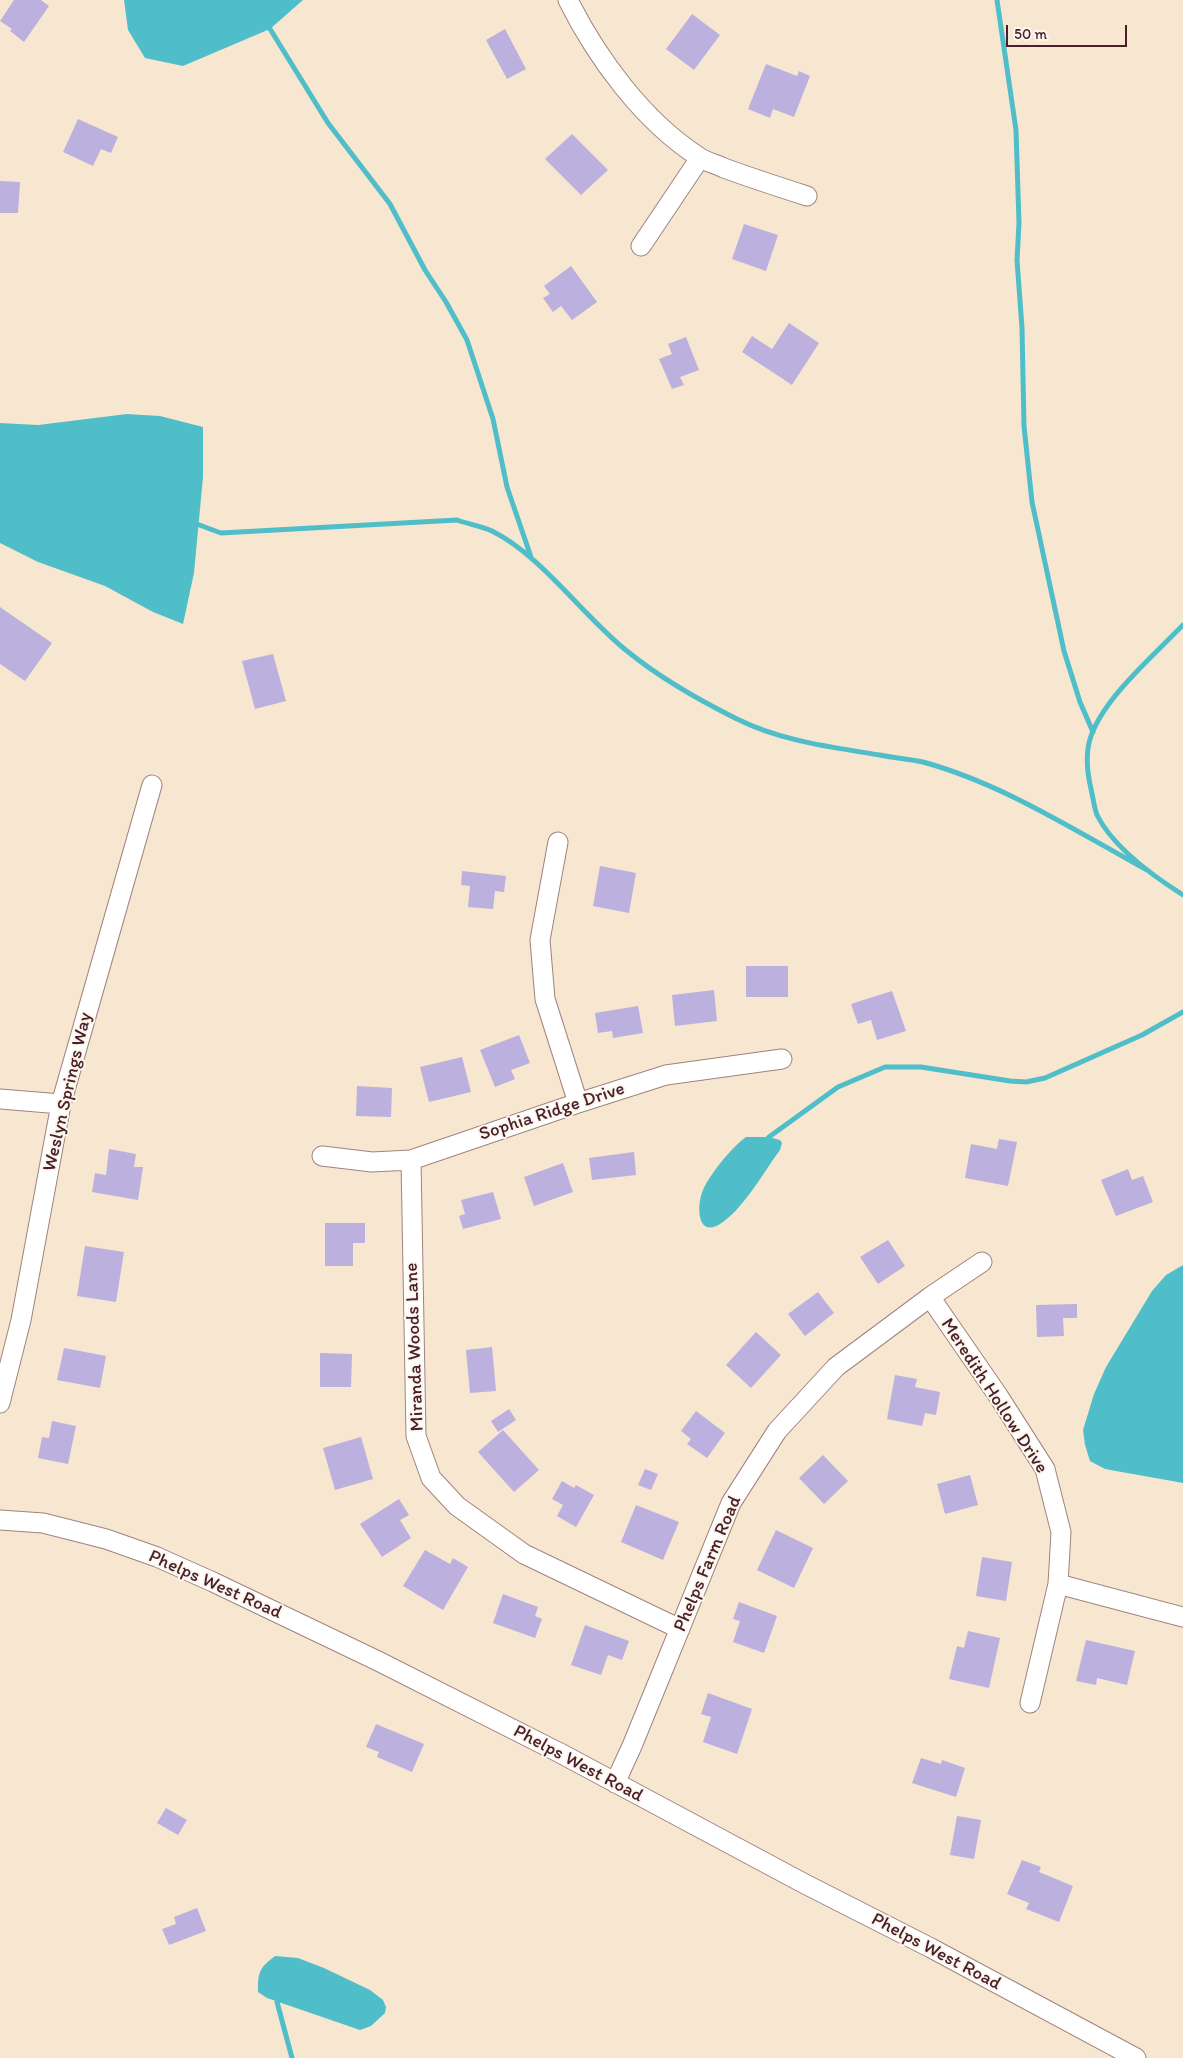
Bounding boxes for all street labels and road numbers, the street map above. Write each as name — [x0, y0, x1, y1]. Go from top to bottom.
street label: Weslyn Springs Way — [39, 1010, 97, 1174]
street label: Sophia Ridge Drive — [476, 1078, 628, 1146]
street label: Miranda Woods Lane — [401, 1262, 429, 1432]
street label: Meredith Hollow Drive — [935, 1314, 1053, 1478]
street label: Phelps Farm Road — [669, 1493, 747, 1635]
street label: Phelps West Road — [145, 1545, 285, 1625]
street label: Phelps West Road — [509, 1720, 647, 1808]
street label: Phelps West Road — [867, 1908, 1005, 1996]

